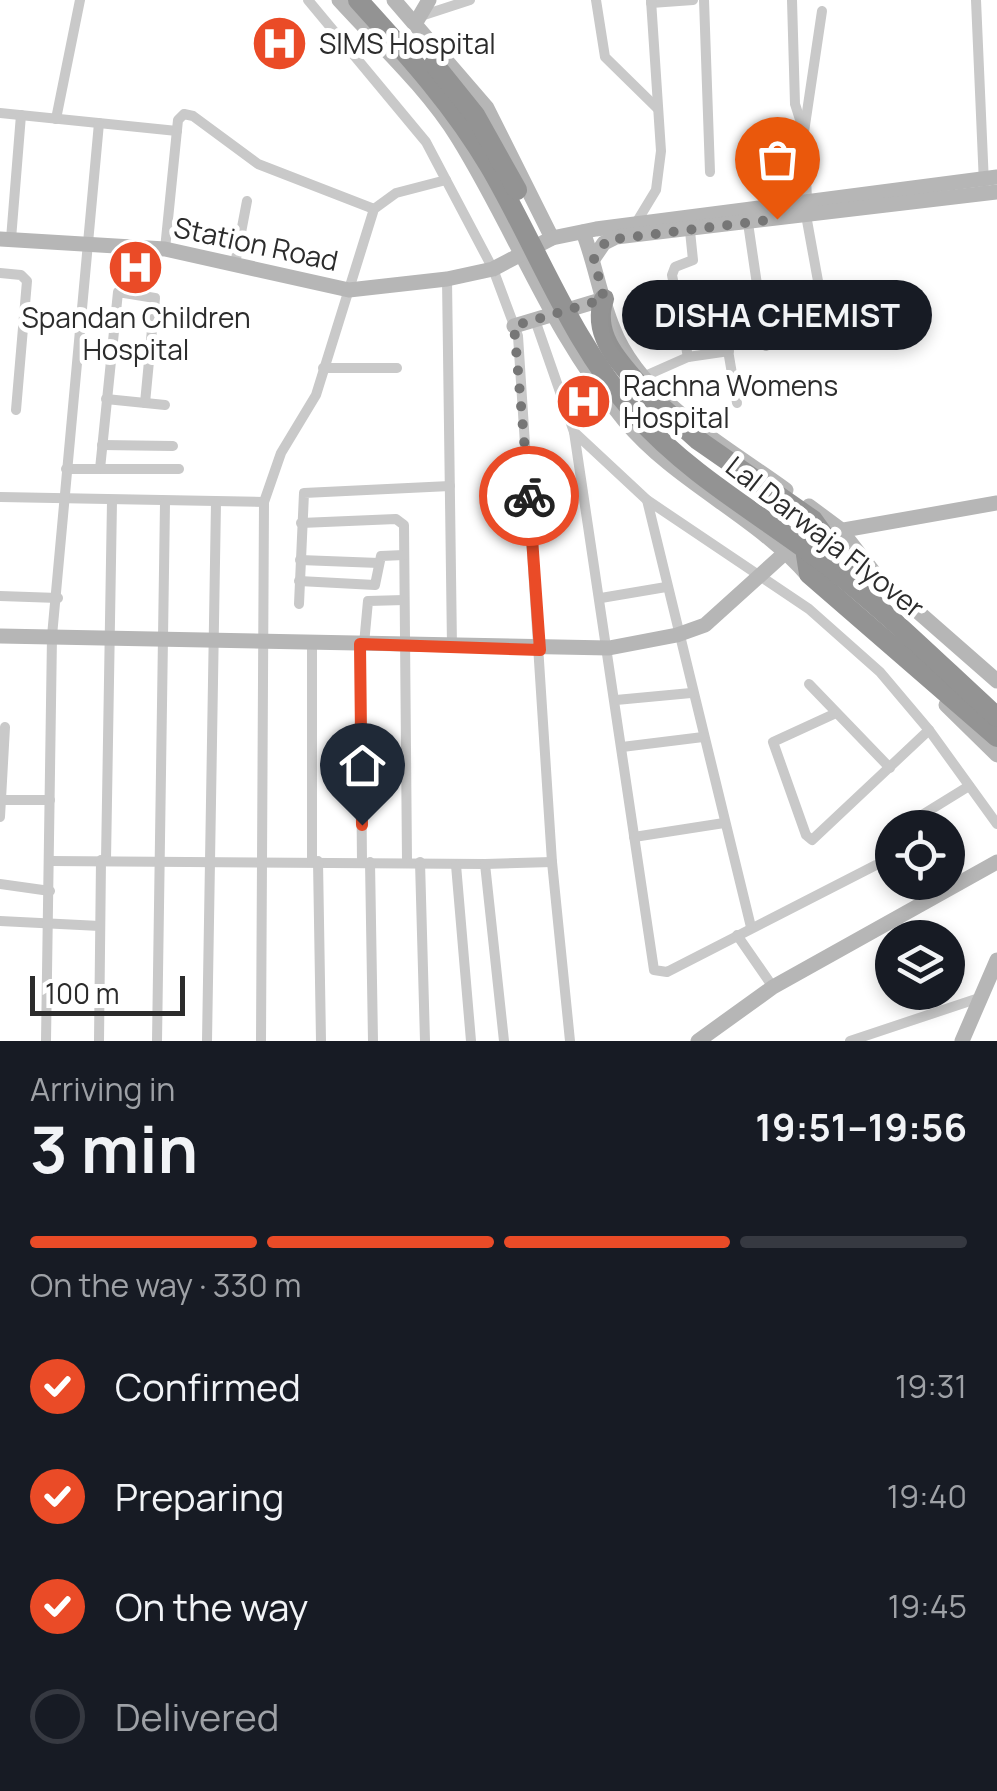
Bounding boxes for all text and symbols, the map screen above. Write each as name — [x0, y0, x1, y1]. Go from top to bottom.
hospital icon: SIMS Hospital — [250, 14, 310, 74]
place label: SIMS Hospital — [319, 24, 496, 62]
pin — [735, 117, 820, 220]
icon: bag — [750, 132, 805, 187]
street label: Station Road — [171, 207, 342, 279]
hospital icon: Spandan Children Hospital — [106, 237, 166, 297]
callout: DISHA CHEMIST — [622, 279, 932, 349]
text: DISHA CHEMIST — [654, 293, 900, 337]
place label: Spandan Children Hospital — [21, 298, 251, 368]
place label: Rachna Womens Hospital — [623, 366, 838, 436]
hospital icon: Rachna Womens Hospital — [554, 372, 614, 432]
courier — [479, 446, 579, 546]
street label: Lal Darwaja Flyover — [719, 447, 933, 626]
icon: bike — [502, 469, 557, 524]
pin — [320, 723, 405, 826]
icon: home — [335, 738, 390, 793]
map controls — [875, 810, 965, 1010]
button: locate — [875, 810, 965, 900]
button: layers — [875, 920, 965, 1010]
scale bar — [30, 971, 185, 1016]
text: 100 m — [45, 974, 119, 1012]
text: Arriving in — [30, 1067, 175, 1111]
text: 19:51–19:56 — [755, 1100, 967, 1152]
text: 3 min — [30, 1104, 198, 1193]
text: On the way · 330 m — [30, 1263, 301, 1307]
icon: check — [30, 1359, 85, 1414]
text: Confirmed — [115, 1360, 301, 1412]
text: 19:31 — [895, 1364, 967, 1408]
icon: check — [30, 1469, 85, 1524]
text: Preparing — [115, 1470, 284, 1522]
text: 19:40 — [887, 1474, 967, 1518]
icon: check — [30, 1579, 85, 1634]
text: On the way — [115, 1580, 308, 1632]
text: 19:45 — [888, 1584, 967, 1628]
text: Delivered — [115, 1690, 279, 1742]

